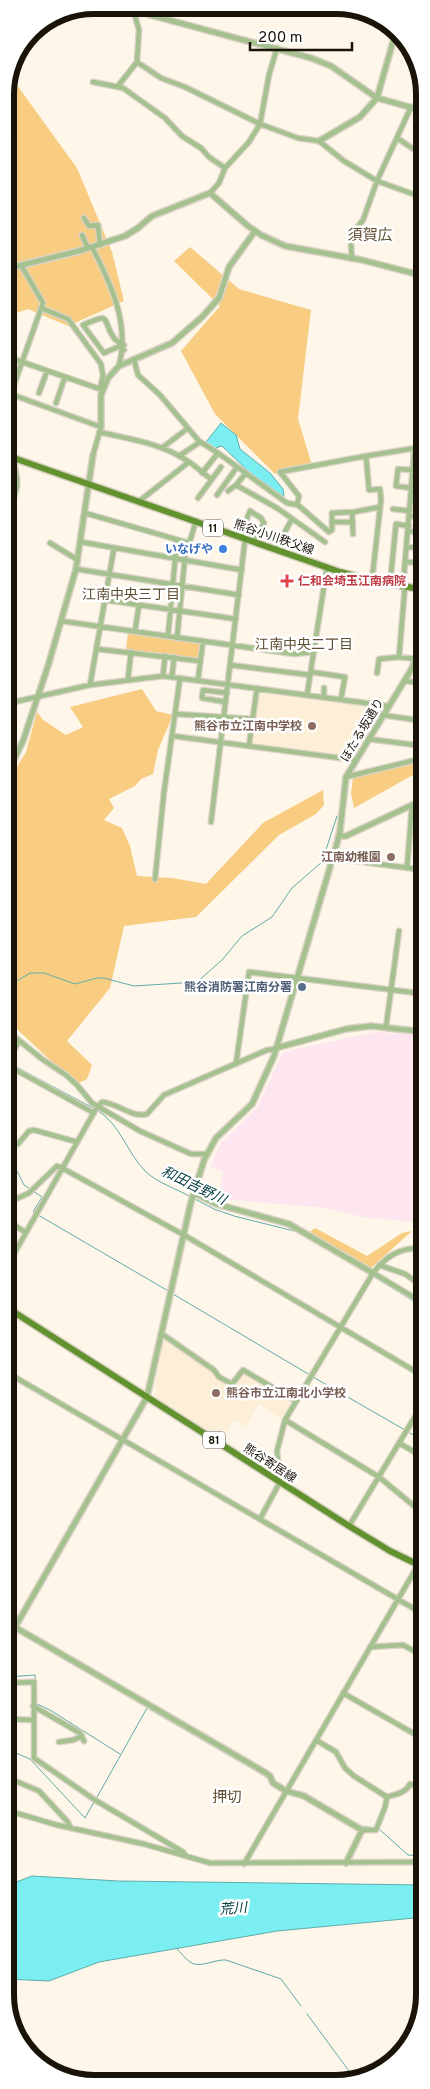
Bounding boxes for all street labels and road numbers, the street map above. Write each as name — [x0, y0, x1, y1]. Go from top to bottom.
street label: 熊谷小川秩父線 — [231, 517, 316, 559]
road number: 11 — [203, 520, 223, 536]
street label: ほたる坂通り — [337, 696, 388, 766]
road number: 81 — [203, 1432, 225, 1448]
street label: 熊谷寄居線 — [240, 1441, 299, 1487]

